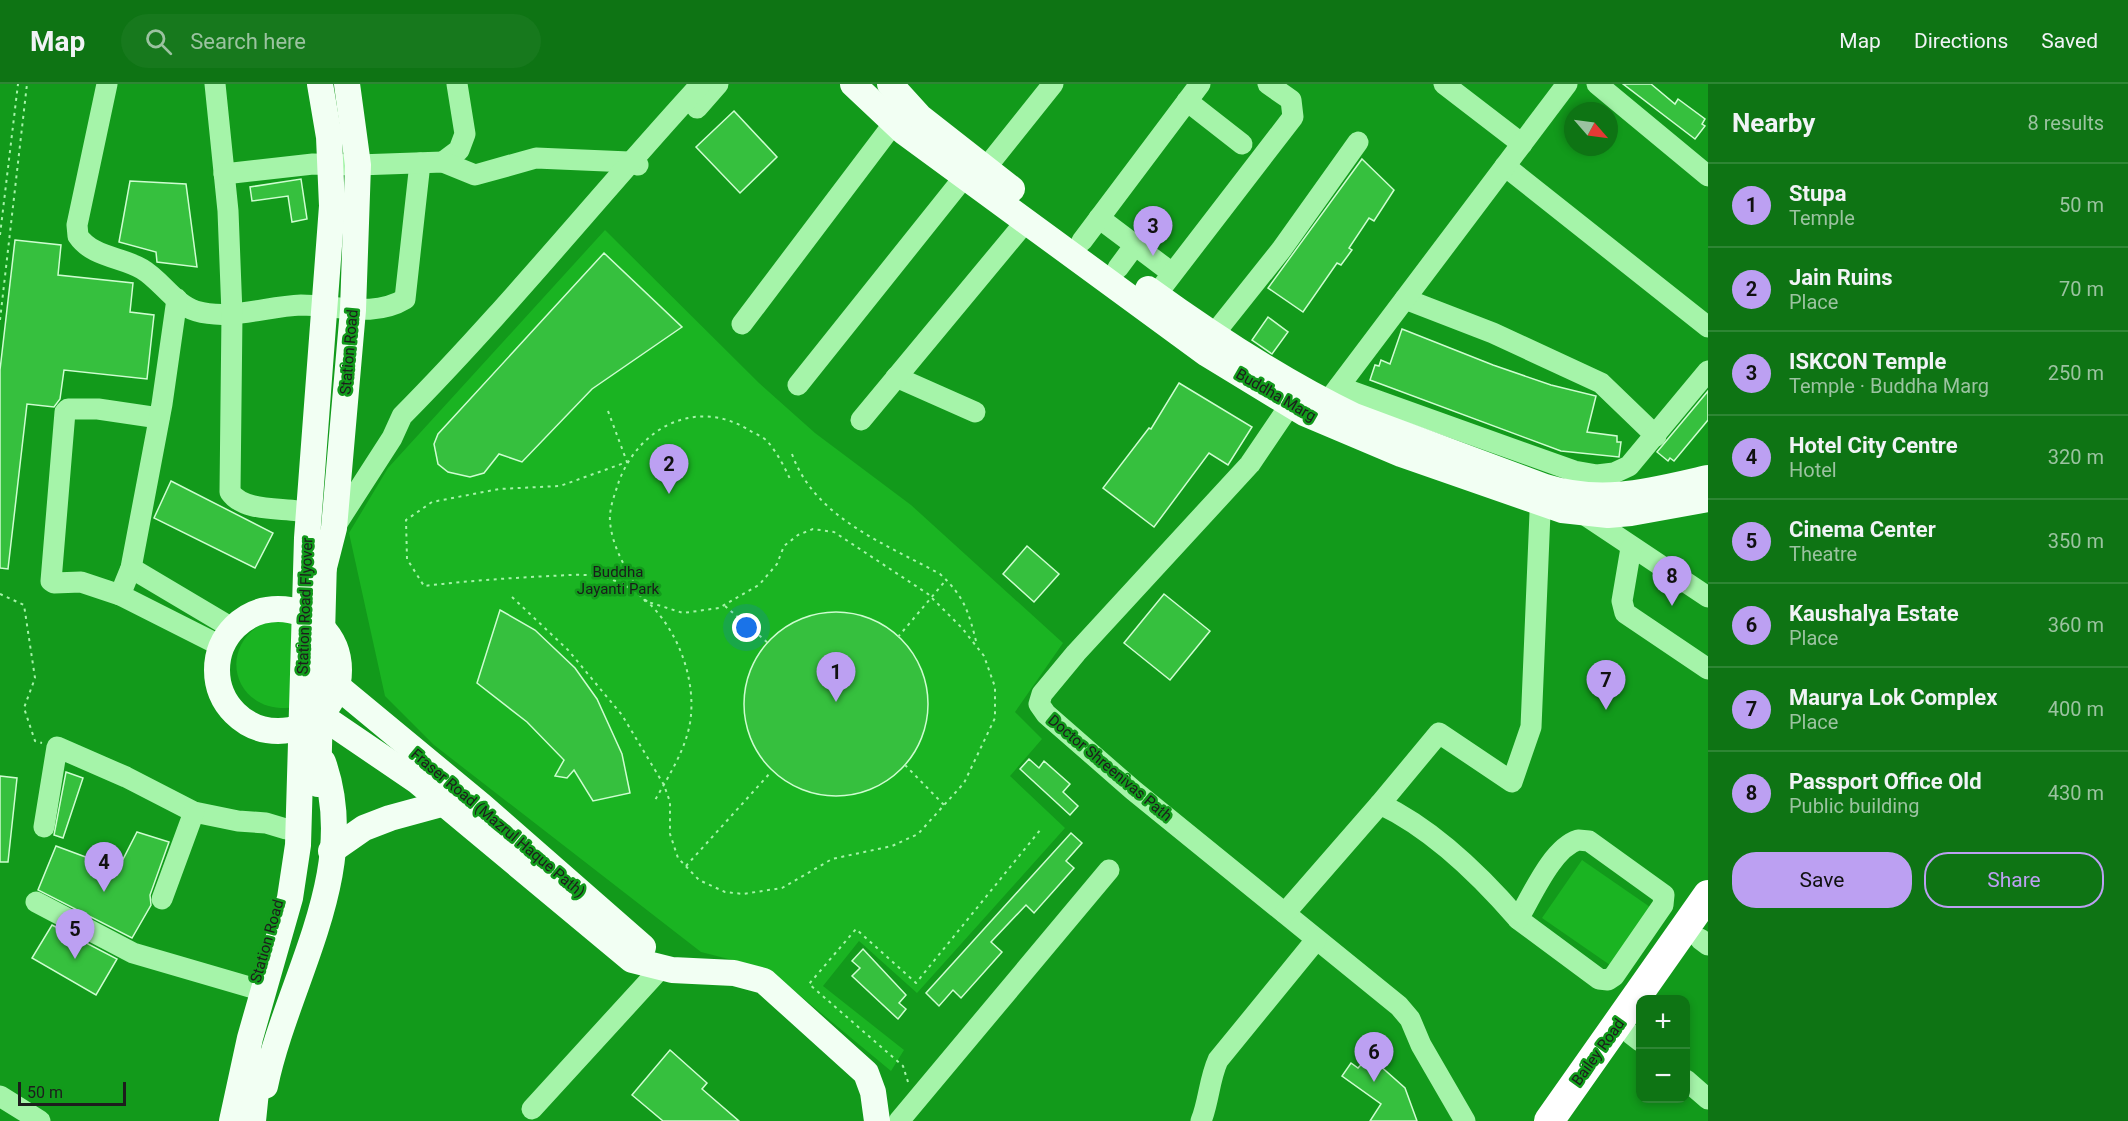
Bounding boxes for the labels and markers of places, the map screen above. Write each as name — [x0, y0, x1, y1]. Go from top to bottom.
pin: 3 — [1134, 206, 1172, 256]
pin: 2 — [650, 444, 688, 494]
pin: 8 — [1652, 556, 1692, 606]
pin: 1 — [816, 652, 856, 702]
pin: 7 — [1586, 660, 1626, 710]
pin: 4 — [84, 842, 124, 892]
pin: 5 — [56, 910, 94, 959]
pin: 6 — [1354, 1032, 1394, 1082]

